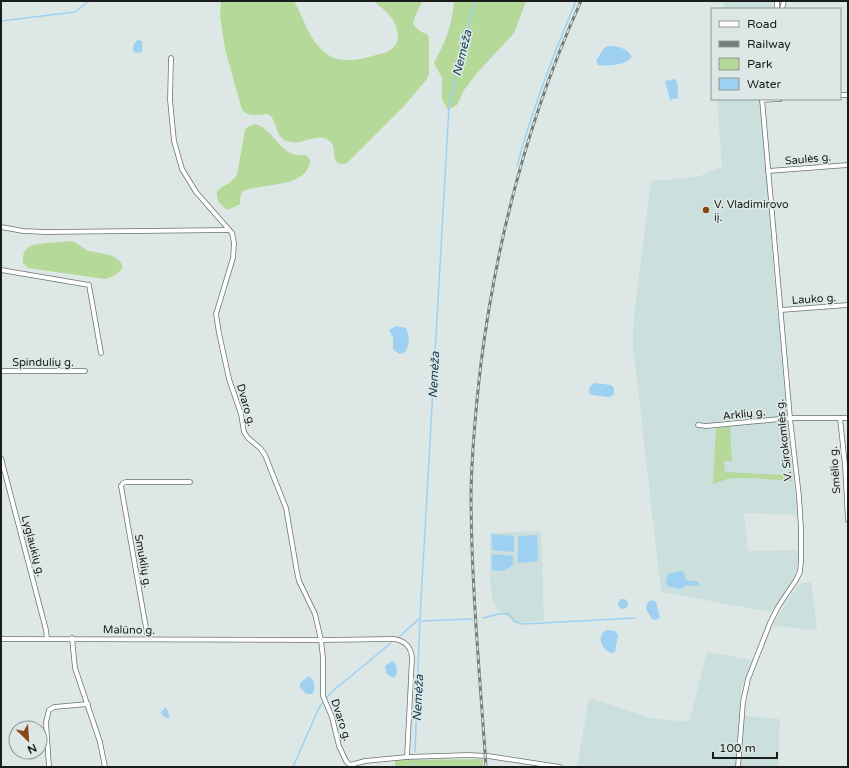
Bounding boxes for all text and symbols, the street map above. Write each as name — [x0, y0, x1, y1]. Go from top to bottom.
legend — [711, 8, 841, 100]
text: Road — [747, 17, 777, 31]
water label: Nemėža — [450, 28, 475, 77]
text: Railway — [747, 37, 791, 51]
text: Park — [747, 57, 773, 71]
text: Water — [747, 77, 782, 91]
street label: Saulės g. — [784, 150, 832, 168]
place label: V. Vladimirovo iį. — [714, 198, 789, 224]
marker: V. Vladimirovo iį. — [701, 205, 711, 215]
street label: Lauko g. — [791, 291, 837, 307]
water label: Nemėža — [426, 351, 442, 399]
street label: Spindulių g. — [12, 356, 74, 369]
street label: Dvaro g. — [234, 382, 258, 428]
street label: V. Sirokomlės g. — [773, 398, 795, 482]
street label: Arklių g. — [722, 405, 766, 423]
street label: Smėlio g. — [827, 446, 843, 494]
street label: Lyglaukių g. — [19, 514, 47, 578]
street label: Smuklių g. — [132, 533, 154, 589]
street label: Malūno g. — [103, 623, 155, 637]
water label: Nemėža — [410, 674, 426, 722]
street label: Dvaro g. — [328, 697, 354, 743]
north arrow — [8, 720, 48, 760]
scale bar — [713, 734, 777, 760]
text: N — [25, 741, 39, 756]
text: 100 m — [719, 741, 756, 755]

